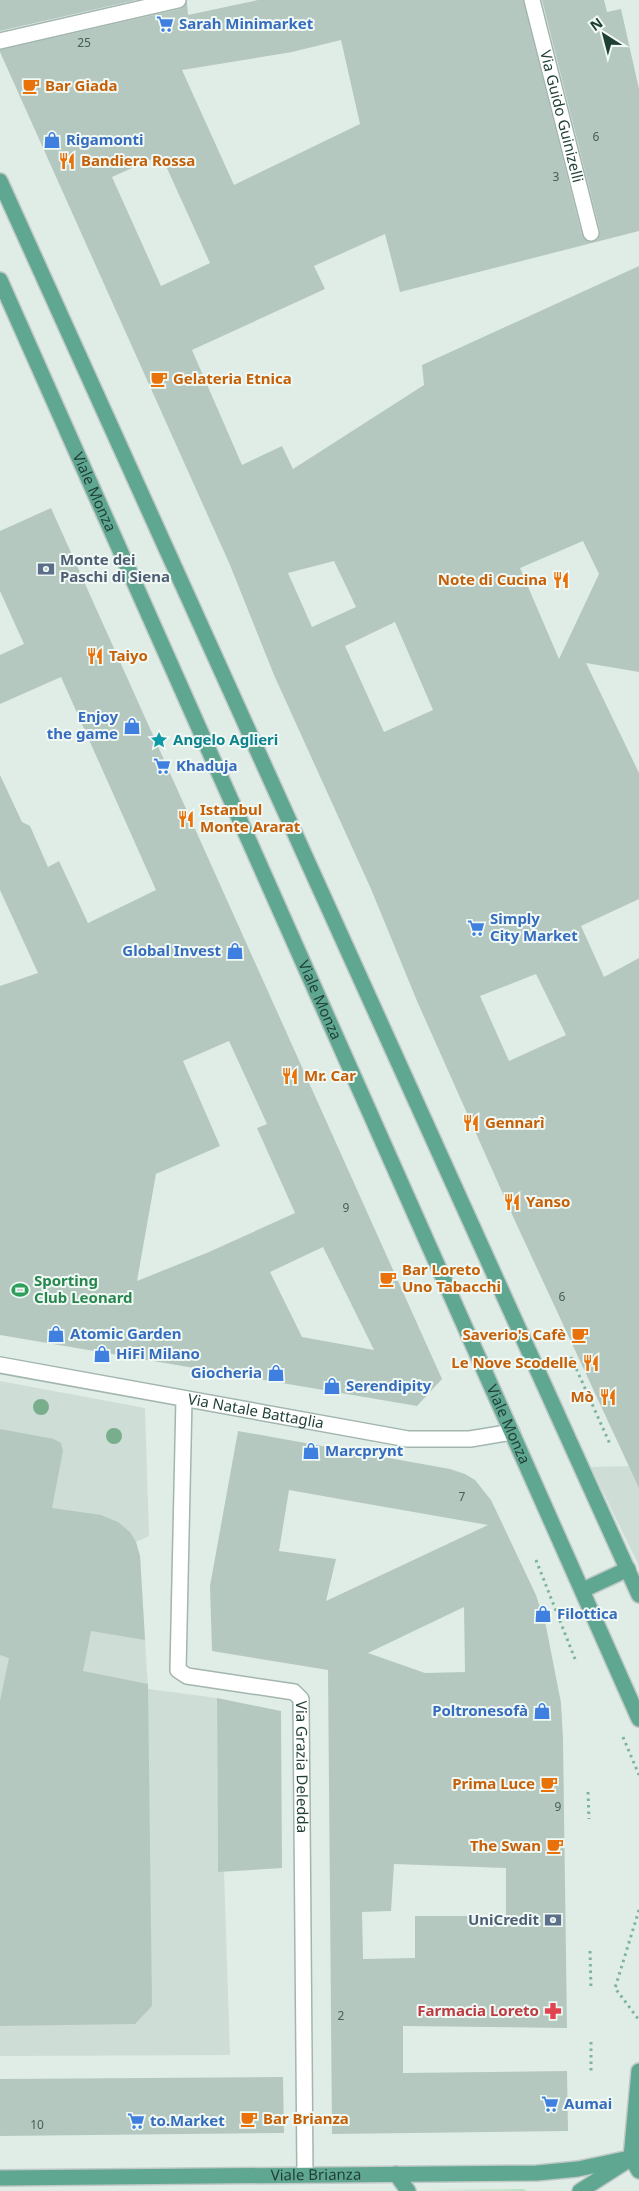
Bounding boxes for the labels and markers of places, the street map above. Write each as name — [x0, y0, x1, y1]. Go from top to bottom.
place label: Sarah Minimarket — [179, 13, 314, 33]
supermarket icon: Sarah Minimarket — [155, 14, 175, 34]
place label: Bar Giada — [45, 75, 117, 95]
cafe icon: Bar Giada — [21, 76, 41, 96]
place label: Rigamonti — [66, 129, 144, 149]
shop icon: Rigamonti — [42, 130, 62, 150]
place label: Bandiera Rossa — [81, 150, 195, 170]
restaurant icon: Bandiera Rossa — [57, 151, 77, 171]
place label: Gelateria Etnica — [173, 368, 292, 388]
cafe icon: Gelateria Etnica — [149, 369, 169, 389]
place label: Monte dei Paschi di Siena — [60, 549, 170, 586]
bank icon: Monte dei Paschi di Siena — [36, 559, 56, 579]
place label: Note di Cucina — [438, 569, 547, 589]
restaurant icon: Note di Cucina — [551, 570, 571, 590]
place label: Taiyo — [109, 645, 148, 665]
restaurant icon: Taiyo — [85, 646, 105, 666]
place label: Enjoy the game — [47, 706, 118, 743]
shop icon: Enjoy the game — [122, 716, 142, 736]
place label: Angelo Aglieri — [173, 729, 278, 749]
place icon: Angelo Aglieri — [149, 730, 169, 750]
place label: Khaduja — [176, 755, 237, 775]
supermarket icon: Khaduja — [152, 756, 172, 776]
place label: Istanbul Monte Ararat — [200, 799, 301, 836]
restaurant icon: Istanbul Monte Ararat — [176, 809, 196, 829]
place label: Simply City Market — [490, 908, 578, 945]
supermarket icon: Simply City Market — [466, 918, 486, 938]
place label: Global Invest — [122, 940, 221, 960]
shop icon: Global Invest — [225, 941, 245, 961]
place label: Mr. Car — [304, 1065, 356, 1085]
restaurant icon: Mr. Car — [280, 1066, 300, 1086]
place label: Gennarì — [485, 1112, 545, 1132]
restaurant icon: Gennarì — [461, 1113, 481, 1133]
place label: Yanso — [526, 1191, 570, 1211]
restaurant icon: Yanso — [502, 1192, 522, 1212]
place label: Bar Loreto Uno Tabacchi — [402, 1259, 501, 1296]
cafe icon: Bar Loreto Uno Tabacchi — [378, 1269, 398, 1289]
place label: Sporting Club Leonard — [34, 1270, 133, 1307]
sports icon: Sporting Club Leonard — [10, 1280, 30, 1300]
place label: Atomic Garden — [70, 1323, 181, 1343]
shop icon: Atomic Garden — [46, 1324, 66, 1344]
place label: Saverio's Cafè — [462, 1324, 566, 1344]
cafe icon: Saverio's Cafè — [570, 1325, 590, 1345]
place label: HiFi Milano — [116, 1343, 200, 1363]
shop icon: HiFi Milano — [92, 1344, 112, 1364]
place label: Le Nove Scodelle — [451, 1352, 577, 1372]
restaurant icon: Le Nove Scodelle — [581, 1353, 601, 1373]
place label: Giocheria — [191, 1362, 262, 1382]
shop icon: Giocheria — [266, 1363, 286, 1383]
place label: Serendipity — [346, 1375, 432, 1395]
shop icon: Serendipity — [322, 1376, 342, 1396]
place label: Mò — [570, 1386, 594, 1406]
restaurant icon: Mò — [598, 1387, 618, 1407]
place label: Marcprynt — [325, 1440, 404, 1460]
shop icon: Marcprynt — [301, 1441, 321, 1461]
place label: Filottica — [557, 1603, 618, 1623]
shop icon: Filottica — [533, 1604, 553, 1624]
place label: Poltronesofà — [432, 1700, 528, 1720]
shop icon: Poltronesofà — [532, 1701, 552, 1721]
place label: Prima Luce — [452, 1773, 535, 1793]
cafe icon: Prima Luce — [539, 1774, 559, 1794]
place label: The Swan — [470, 1835, 541, 1855]
cafe icon: The Swan — [545, 1836, 565, 1856]
place label: UniCredit — [468, 1909, 539, 1929]
bank icon: UniCredit — [543, 1910, 563, 1930]
place label: Farmacia Loreto — [417, 2000, 539, 2020]
pharmacy icon: Farmacia Loreto — [543, 2001, 563, 2021]
place label: Aumai — [564, 2093, 612, 2113]
supermarket icon: Aumai — [540, 2094, 560, 2114]
place label: Bar Brianza — [263, 2108, 349, 2128]
cafe icon: Bar Brianza — [239, 2109, 259, 2129]
place label: to.Market — [150, 2110, 225, 2130]
supermarket icon: to.Market — [126, 2111, 146, 2131]

